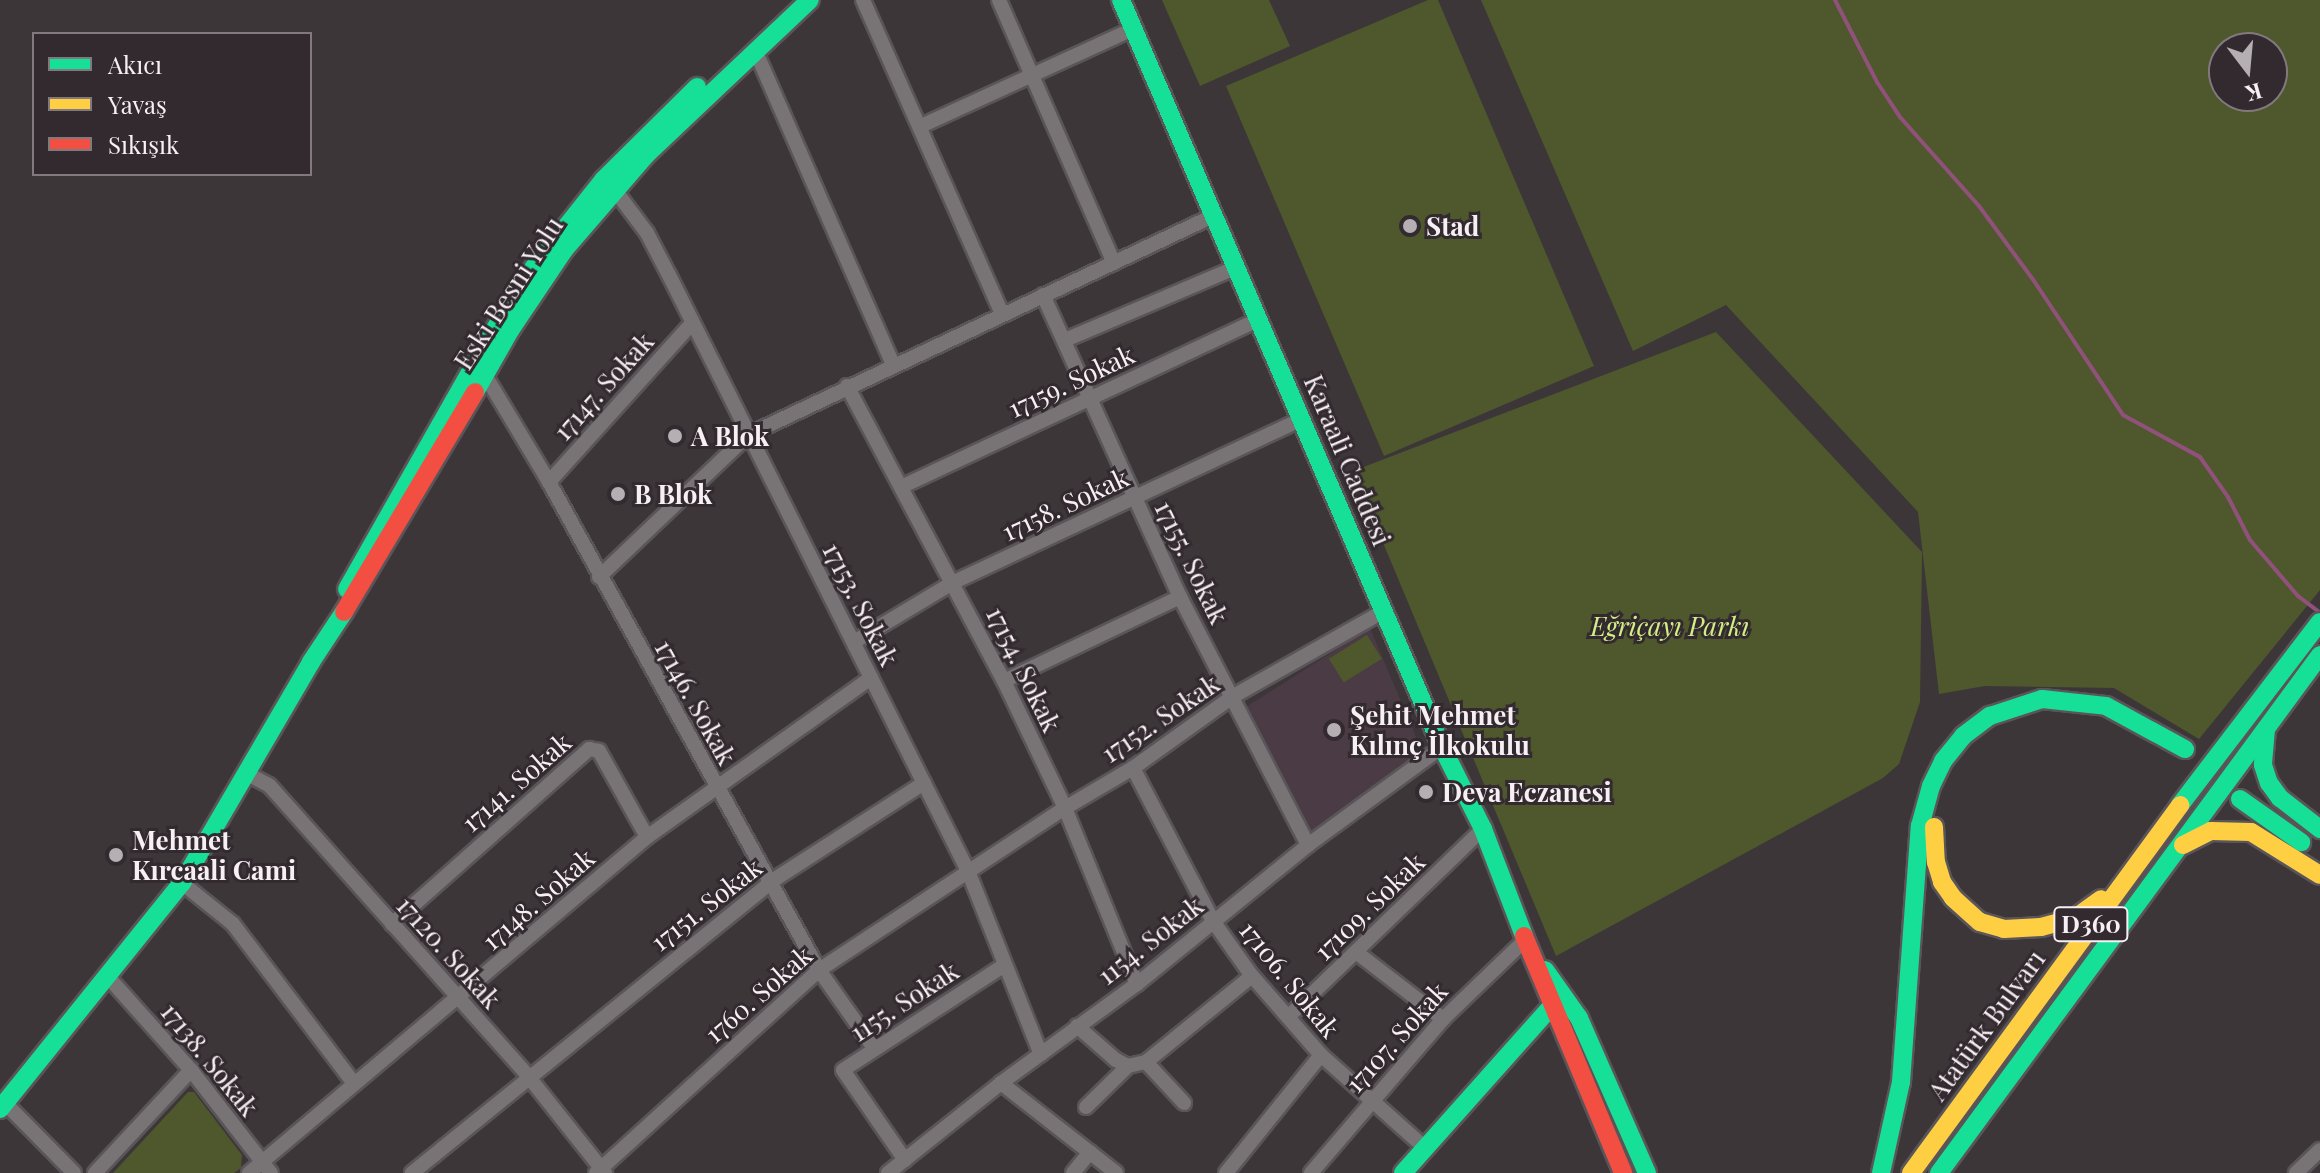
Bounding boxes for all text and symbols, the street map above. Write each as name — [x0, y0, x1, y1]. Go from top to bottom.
legend — [32, 32, 312, 176]
north arrow — [2208, 32, 2288, 112]
text: Akıcı — [108, 48, 162, 80]
text: K — [2242, 77, 2266, 110]
text: Yavaş — [108, 88, 167, 120]
text: Sıkışık — [108, 128, 179, 160]
street label: Eski Besni Yolu — [447, 210, 569, 376]
place label: Stad — [1426, 210, 1479, 242]
marker: Stad — [1401, 217, 1419, 235]
street label: 17147. Sokak — [546, 326, 660, 446]
street label: 17159. Sokak — [1003, 338, 1139, 424]
street label: Karaali Caddesi — [1298, 370, 1398, 550]
place label: A Blok — [691, 420, 769, 452]
marker: A Blok — [666, 427, 684, 445]
street label: 17158. Sokak — [997, 461, 1133, 547]
place label: B Blok — [634, 478, 712, 510]
marker: B Blok — [609, 485, 627, 503]
street label: 17155. Sokak — [1149, 495, 1235, 629]
street label: 17153. Sokak — [817, 537, 905, 671]
street label: 17154. Sokak — [980, 601, 1068, 737]
park label: Eğriçayı Parkı — [1591, 610, 1749, 642]
street label: 17146. Sokak — [649, 634, 743, 770]
street label: 17152. Sokak — [1095, 667, 1225, 769]
place label: Şehit Mehmet Kılınç İlkokulu — [1350, 699, 1530, 760]
marker: Şehit Mehmet Kılınç İlkokulu — [1325, 721, 1343, 739]
street label: 17141. Sokak — [455, 726, 577, 838]
place label: Deva Eczanesi — [1442, 776, 1612, 808]
marker: Deva Eczanesi — [1417, 783, 1435, 801]
place label: Mehmet Kırcaali Cami — [132, 824, 296, 886]
street label: 17148. Sokak — [476, 842, 600, 956]
marker: Mehmet Kırcaali Cami — [107, 846, 125, 864]
street label: 17109. Sokak — [1307, 846, 1431, 966]
street label: 17151. Sokak — [644, 851, 768, 957]
street label: 17120. Sokak — [391, 889, 507, 1015]
street label: 1154. Sokak — [1091, 889, 1209, 991]
road number: D360 — [2053, 904, 2129, 944]
street label: 17106. Sokak — [1233, 914, 1347, 1044]
street label: 1760. Sokak — [698, 939, 818, 1049]
street label: Atatürk Bulvarı — [1921, 944, 2051, 1106]
street label: 1155. Sokak — [844, 954, 964, 1048]
street label: 17107. Sokak — [1338, 976, 1454, 1098]
street label: 17138. Sokak — [155, 996, 265, 1122]

